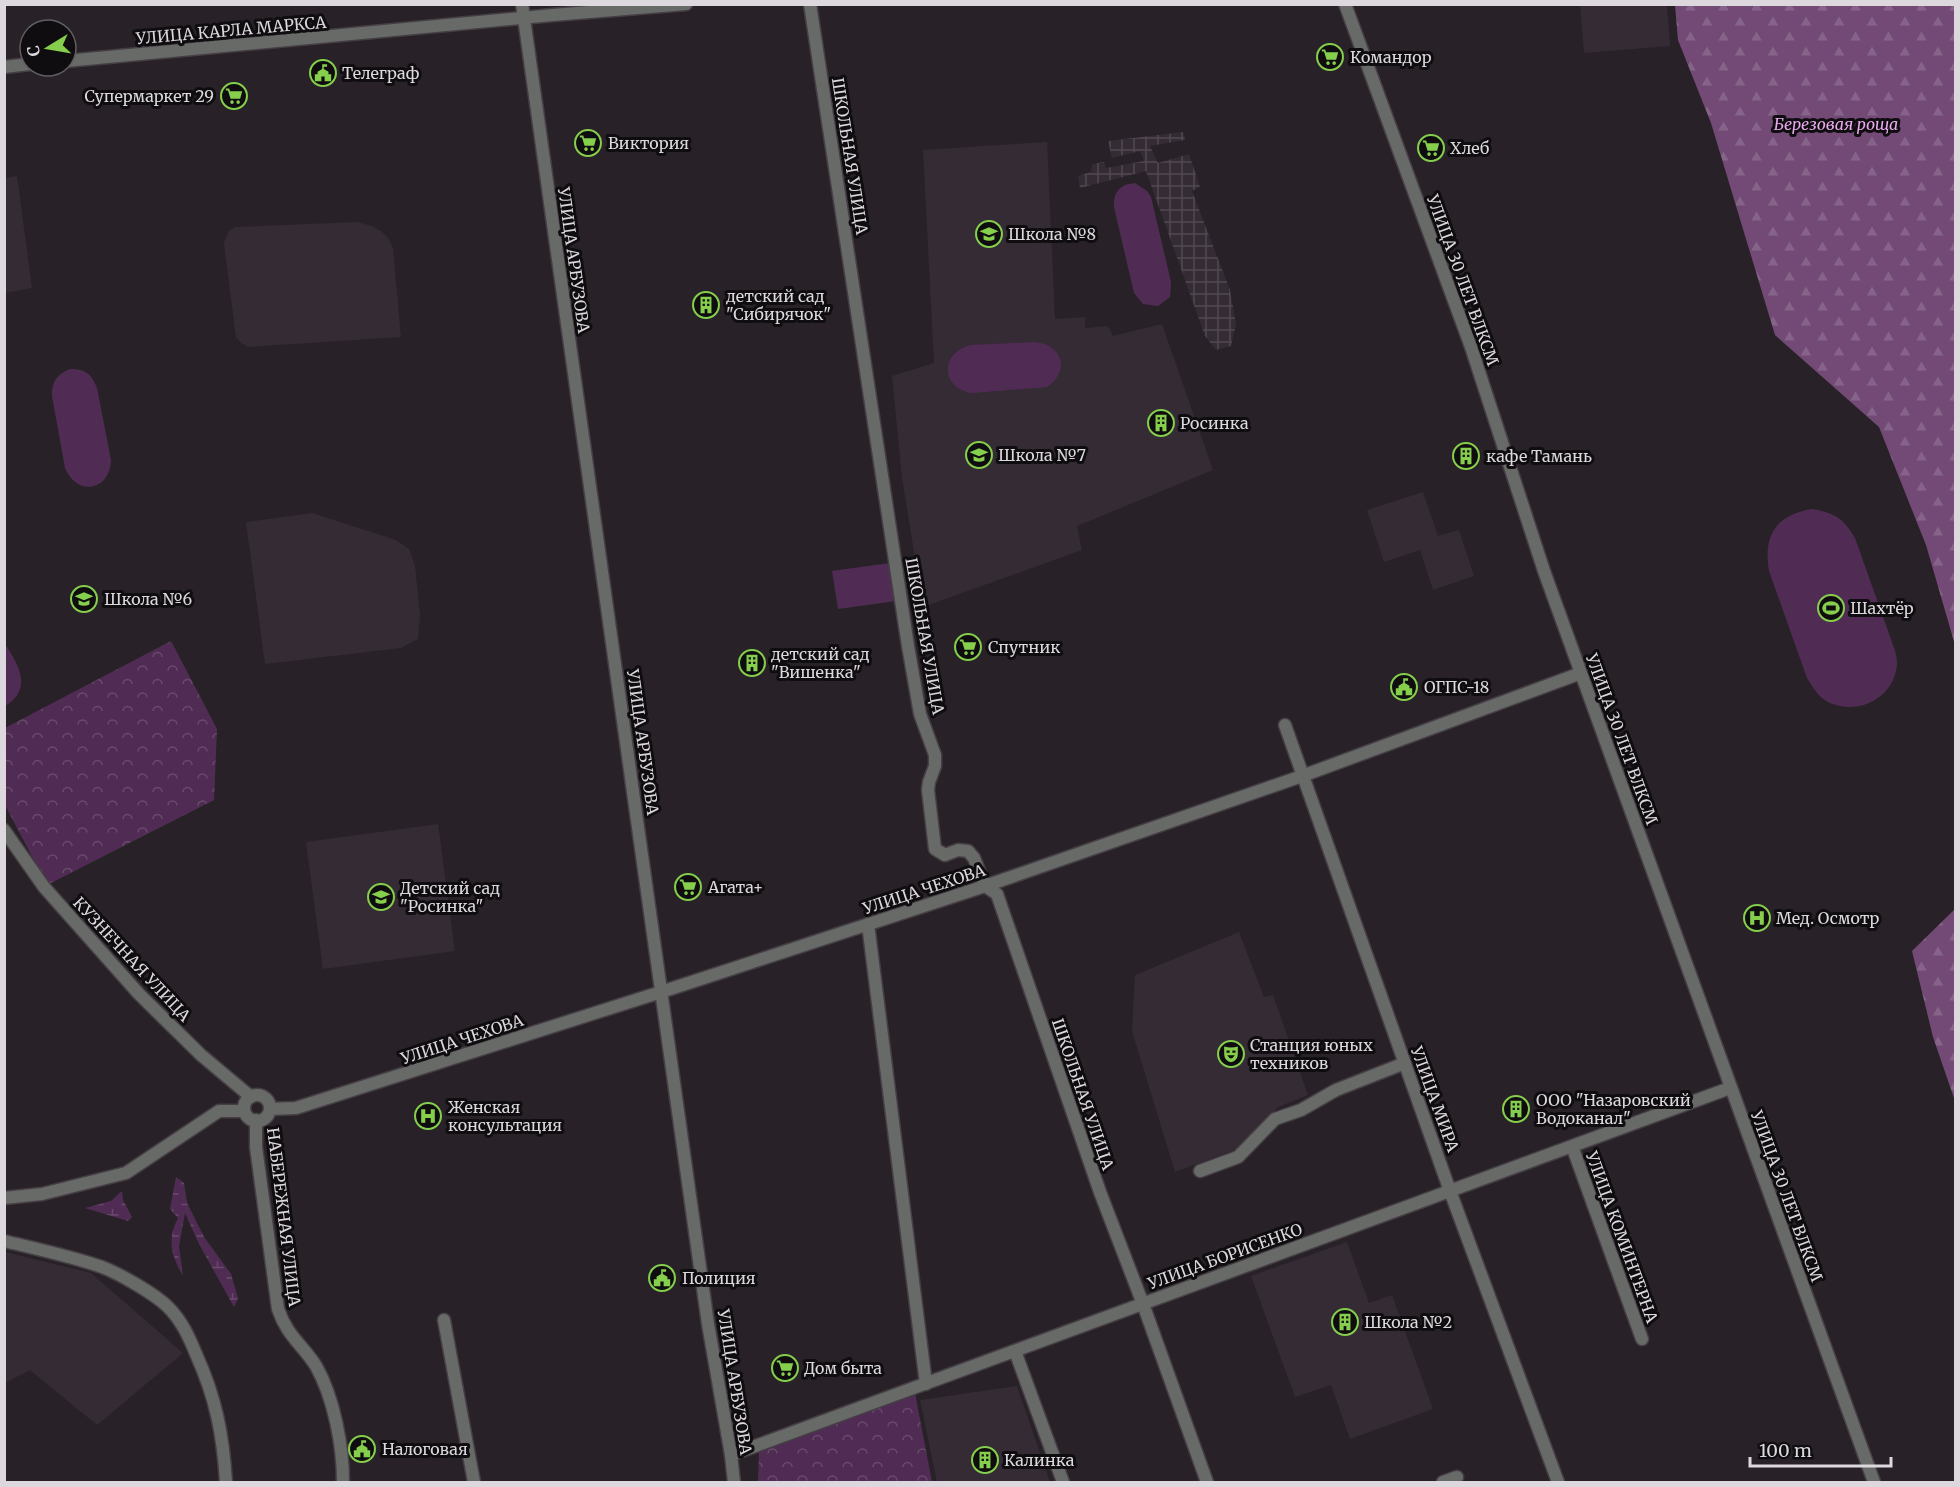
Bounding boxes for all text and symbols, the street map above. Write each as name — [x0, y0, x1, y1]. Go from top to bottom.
street label: УЛИЦА КАРЛА МАРКСА — [134, 12, 328, 48]
north arrow — [18, 18, 78, 78]
supermarket icon: Командор — [1315, 42, 1345, 72]
text: С — [22, 44, 44, 58]
place label: Командор — [1350, 47, 1432, 67]
public building icon: Телеграф — [308, 58, 338, 88]
place label: Телеграф — [342, 63, 420, 83]
street label: ШКОЛЬНАЯ УЛИЦА — [828, 76, 872, 237]
supermarket icon: Супермаркет 29 — [219, 81, 249, 111]
place label: Супермаркет 29 — [84, 86, 214, 106]
park label: Березовая роща — [1774, 114, 1898, 134]
supermarket icon: Виктория — [573, 128, 603, 158]
place label: Виктория — [608, 133, 689, 153]
supermarket icon: Хлеб — [1416, 133, 1446, 163]
place label: Хлеб — [1450, 138, 1489, 158]
street label: УЛИЦА АРБУЗОВА — [554, 185, 594, 335]
street label: УЛИЦА 30 ЛЕТ ВЛКСМ — [1422, 191, 1503, 368]
school or university icon: Школа №8 — [974, 219, 1004, 249]
place label: Школа №8 — [1008, 224, 1096, 244]
place label: детский сад "Сибирячок" — [725, 286, 831, 324]
building icon: детский сад "Сибирячок" — [691, 290, 721, 320]
building icon: Росинка — [1146, 408, 1176, 438]
place label: Росинка — [1180, 413, 1249, 433]
school or university icon: Школа №7 — [964, 440, 994, 470]
building icon: кафе Тамань — [1451, 441, 1481, 471]
place label: Школа №7 — [998, 445, 1086, 465]
place label: кафе Тамань — [1486, 446, 1592, 466]
street label: ШКОЛЬНАЯ УЛИЦА — [901, 556, 949, 717]
school or university icon: Школа №6 — [69, 584, 99, 614]
place label: Школа №6 — [104, 589, 192, 609]
sports icon: Шахтёр — [1816, 593, 1846, 623]
place label: Шахтёр — [1850, 598, 1914, 618]
supermarket icon: Спутник — [953, 632, 983, 662]
place label: Спутник — [988, 637, 1060, 657]
place label: детский сад "Вишенка" — [770, 644, 870, 682]
building icon: детский сад "Вишенка" — [737, 648, 767, 678]
street label: УЛИЦА 30 ЛЕТ ВЛКСМ — [1581, 650, 1662, 827]
street label: УЛИЦА АРБУЗОВА — [623, 667, 663, 817]
public building icon: ОГПС-18 — [1389, 672, 1419, 702]
place label: ОГПС-18 — [1424, 677, 1489, 697]
street label: УЛИЦА ЧЕХОВА — [859, 860, 988, 919]
supermarket icon: Агата+ — [673, 872, 703, 902]
place label: Агата+ — [707, 877, 763, 897]
place label: Детский сад "Росинка" — [400, 878, 500, 916]
school or university icon: Детский сад "Росинка" — [366, 882, 396, 912]
street label: КУЗНЕЧНАЯ УЛИЦА — [69, 892, 195, 1026]
hospital icon: Мед. Осмотр — [1742, 903, 1772, 933]
place label: Мед. Осмотр — [1776, 908, 1880, 928]
street label: УЛИЦА ЧЕХОВА — [397, 1010, 526, 1069]
street label: ШКОЛЬНАЯ УЛИЦА — [1048, 1016, 1119, 1173]
place label: Станция юных техников — [1250, 1035, 1373, 1073]
theatre icon: Станция юных техников — [1216, 1039, 1246, 1069]
street label: УЛИЦА МИРА — [1406, 1043, 1464, 1155]
place label: ООО "Назаровский Водоканал" — [1536, 1090, 1691, 1128]
building icon: ООО "Назаровский Водоканал" — [1501, 1094, 1531, 1124]
place label: Женская консультация — [448, 1097, 562, 1135]
hospital icon: Женская консультация — [413, 1101, 443, 1131]
street label: УЛИЦА 30 ЛЕТ ВЛКСМ — [1746, 1107, 1827, 1284]
street label: НАБЕРЕЖНАЯ УЛИЦА — [263, 1126, 305, 1308]
street label: УЛИЦА КОМИНТЕРНА — [1581, 1148, 1663, 1326]
street label: УЛИЦА БОРИСЕНКО — [1144, 1219, 1305, 1294]
public building icon: Полиция — [647, 1263, 677, 1293]
place label: Полиция — [682, 1268, 756, 1288]
street label: УЛИЦА АРБУЗОВА — [713, 1307, 756, 1457]
building icon: Школа №2 — [1330, 1307, 1360, 1337]
place label: Школа №2 — [1364, 1312, 1452, 1332]
supermarket icon: Дом быта — [770, 1353, 800, 1383]
place label: Дом быта — [804, 1358, 882, 1378]
scale bar — [1750, 1430, 1891, 1468]
public building icon: Налоговая — [347, 1434, 377, 1464]
place label: Налоговая — [382, 1439, 468, 1459]
text: 100 m — [1759, 1439, 1812, 1462]
building icon: Калинка — [970, 1445, 1000, 1475]
place label: Калинка — [1004, 1450, 1075, 1470]

